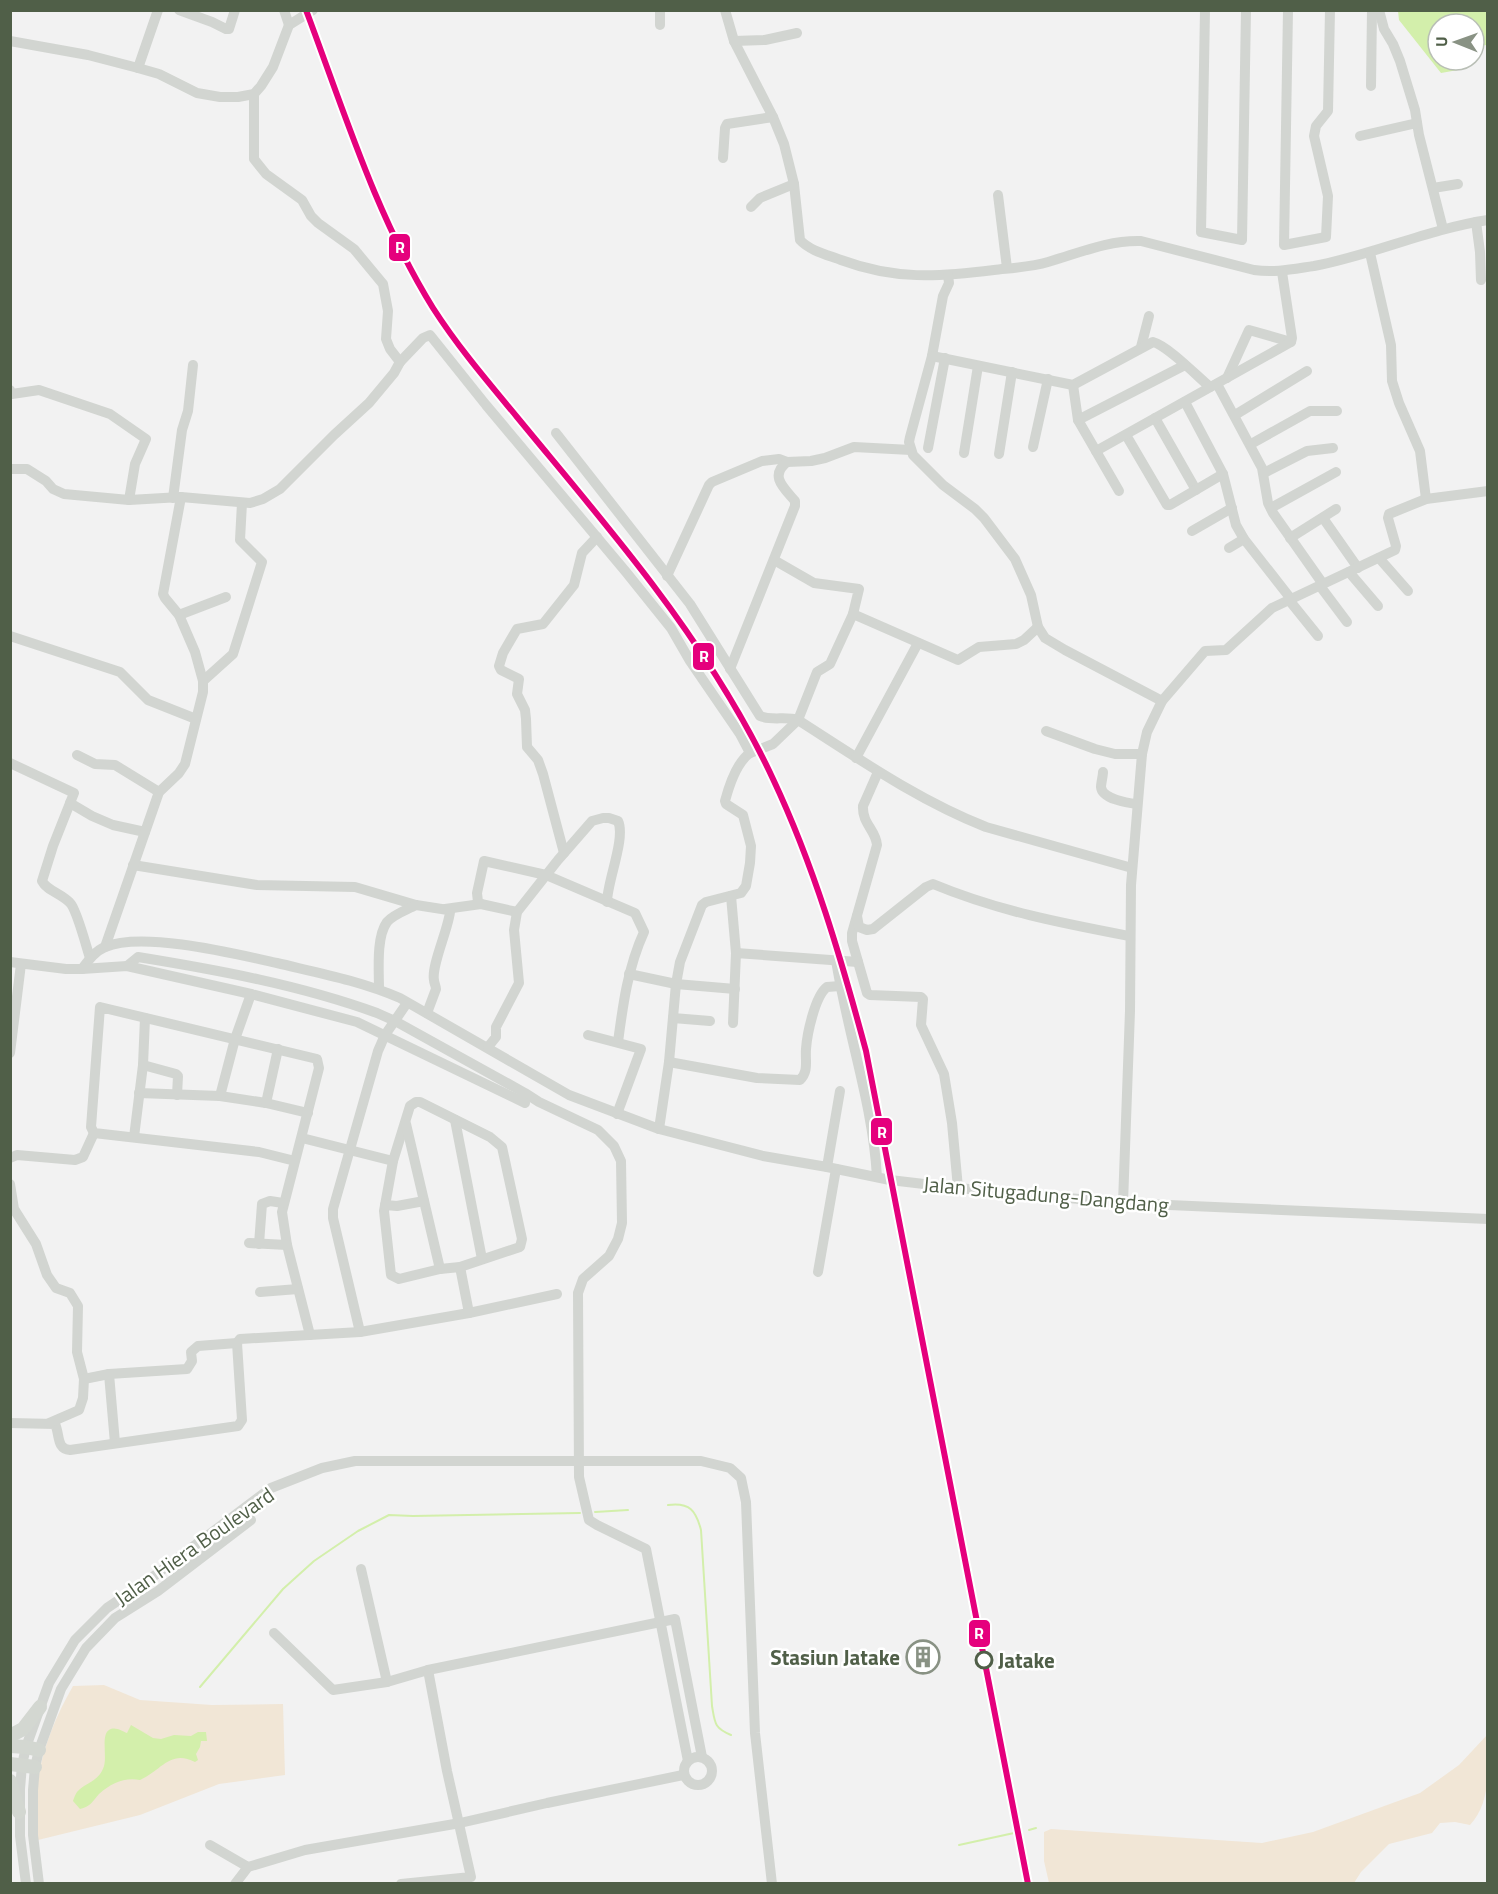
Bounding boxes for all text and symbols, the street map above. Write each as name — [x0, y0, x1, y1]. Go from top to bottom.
north arrow — [1426, 12, 1486, 72]
text: U — [1429, 36, 1453, 47]
line badge: R — [388, 233, 411, 262]
text: R — [395, 235, 405, 259]
line badge: R — [692, 642, 715, 671]
text: R — [699, 644, 709, 668]
line badge: R — [870, 1117, 893, 1146]
text: R — [877, 1120, 887, 1144]
street label: Jalan Situgadung-Dangdang — [922, 1167, 1171, 1221]
street label: Jalan Hiera Boulevard — [108, 1479, 280, 1613]
line badge: R — [968, 1619, 991, 1648]
text: R — [974, 1621, 984, 1645]
building icon: Stasiun Jatake — [905, 1639, 941, 1675]
place label: Stasiun Jatake — [770, 1641, 900, 1673]
place label: Jatake — [998, 1644, 1055, 1676]
marker: Jatake — [975, 1651, 993, 1669]

